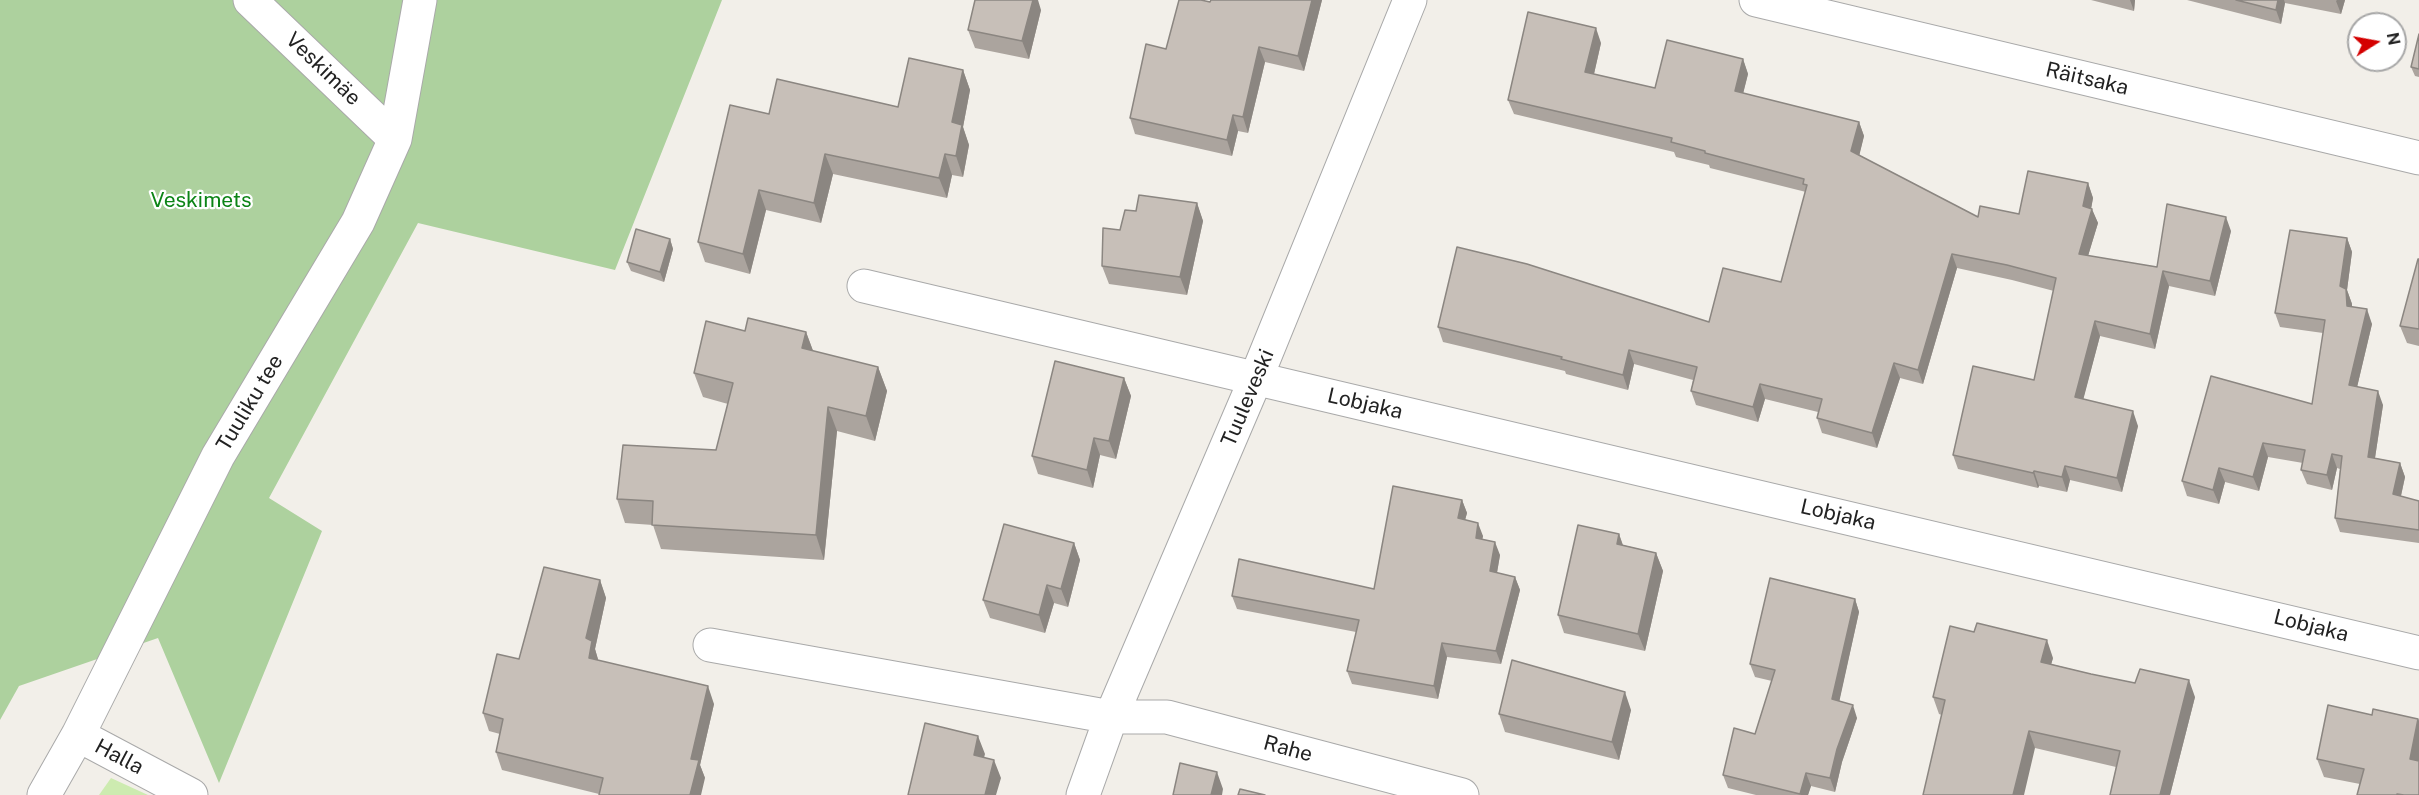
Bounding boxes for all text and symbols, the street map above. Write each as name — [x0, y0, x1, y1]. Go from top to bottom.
north arrow — [2347, 12, 2407, 72]
street label: Veskimäe — [280, 27, 366, 111]
text: N — [2383, 31, 2404, 47]
street label: Räitsaka — [2043, 57, 2131, 101]
park label: Veskimets — [150, 188, 252, 214]
street label: Tuuleveski — [1216, 346, 1280, 450]
street label: Tuuliku tee — [211, 350, 289, 456]
street label: Lobjaka — [1325, 383, 1405, 425]
street label: Lobjaka — [1798, 494, 1878, 536]
street label: Lobjaka — [2271, 605, 2351, 647]
street label: Rahe — [1261, 730, 1315, 768]
street label: Halla — [90, 734, 148, 780]

